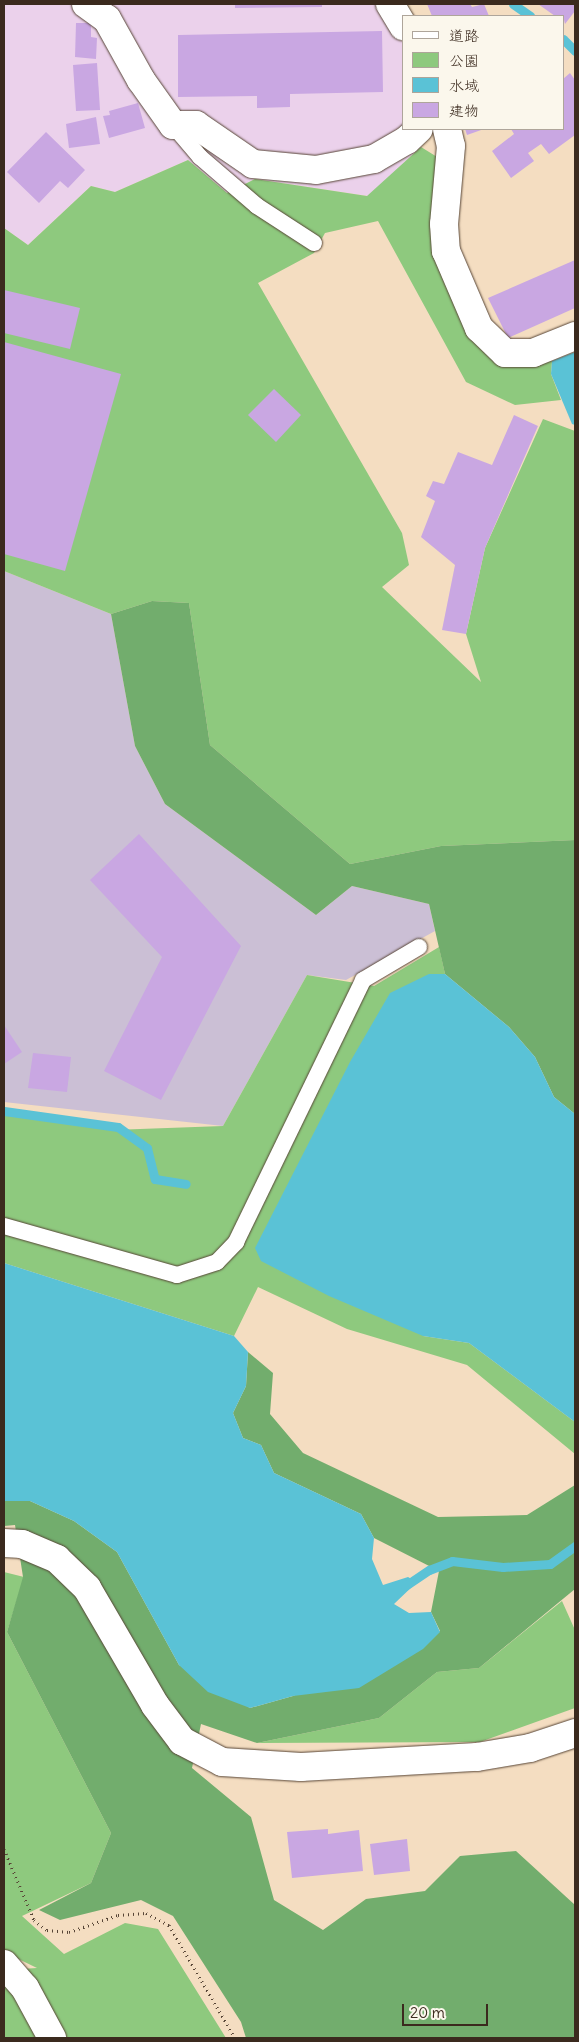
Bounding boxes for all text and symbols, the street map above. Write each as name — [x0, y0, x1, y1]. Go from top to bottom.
legend — [402, 15, 564, 130]
text: 道路 — [449, 26, 479, 45]
text: 公園 — [449, 51, 479, 70]
text: 水域 — [449, 76, 479, 95]
text: 建物 — [449, 101, 479, 120]
scale bar — [404, 1994, 490, 2026]
text: 20 m — [410, 2003, 445, 2022]

